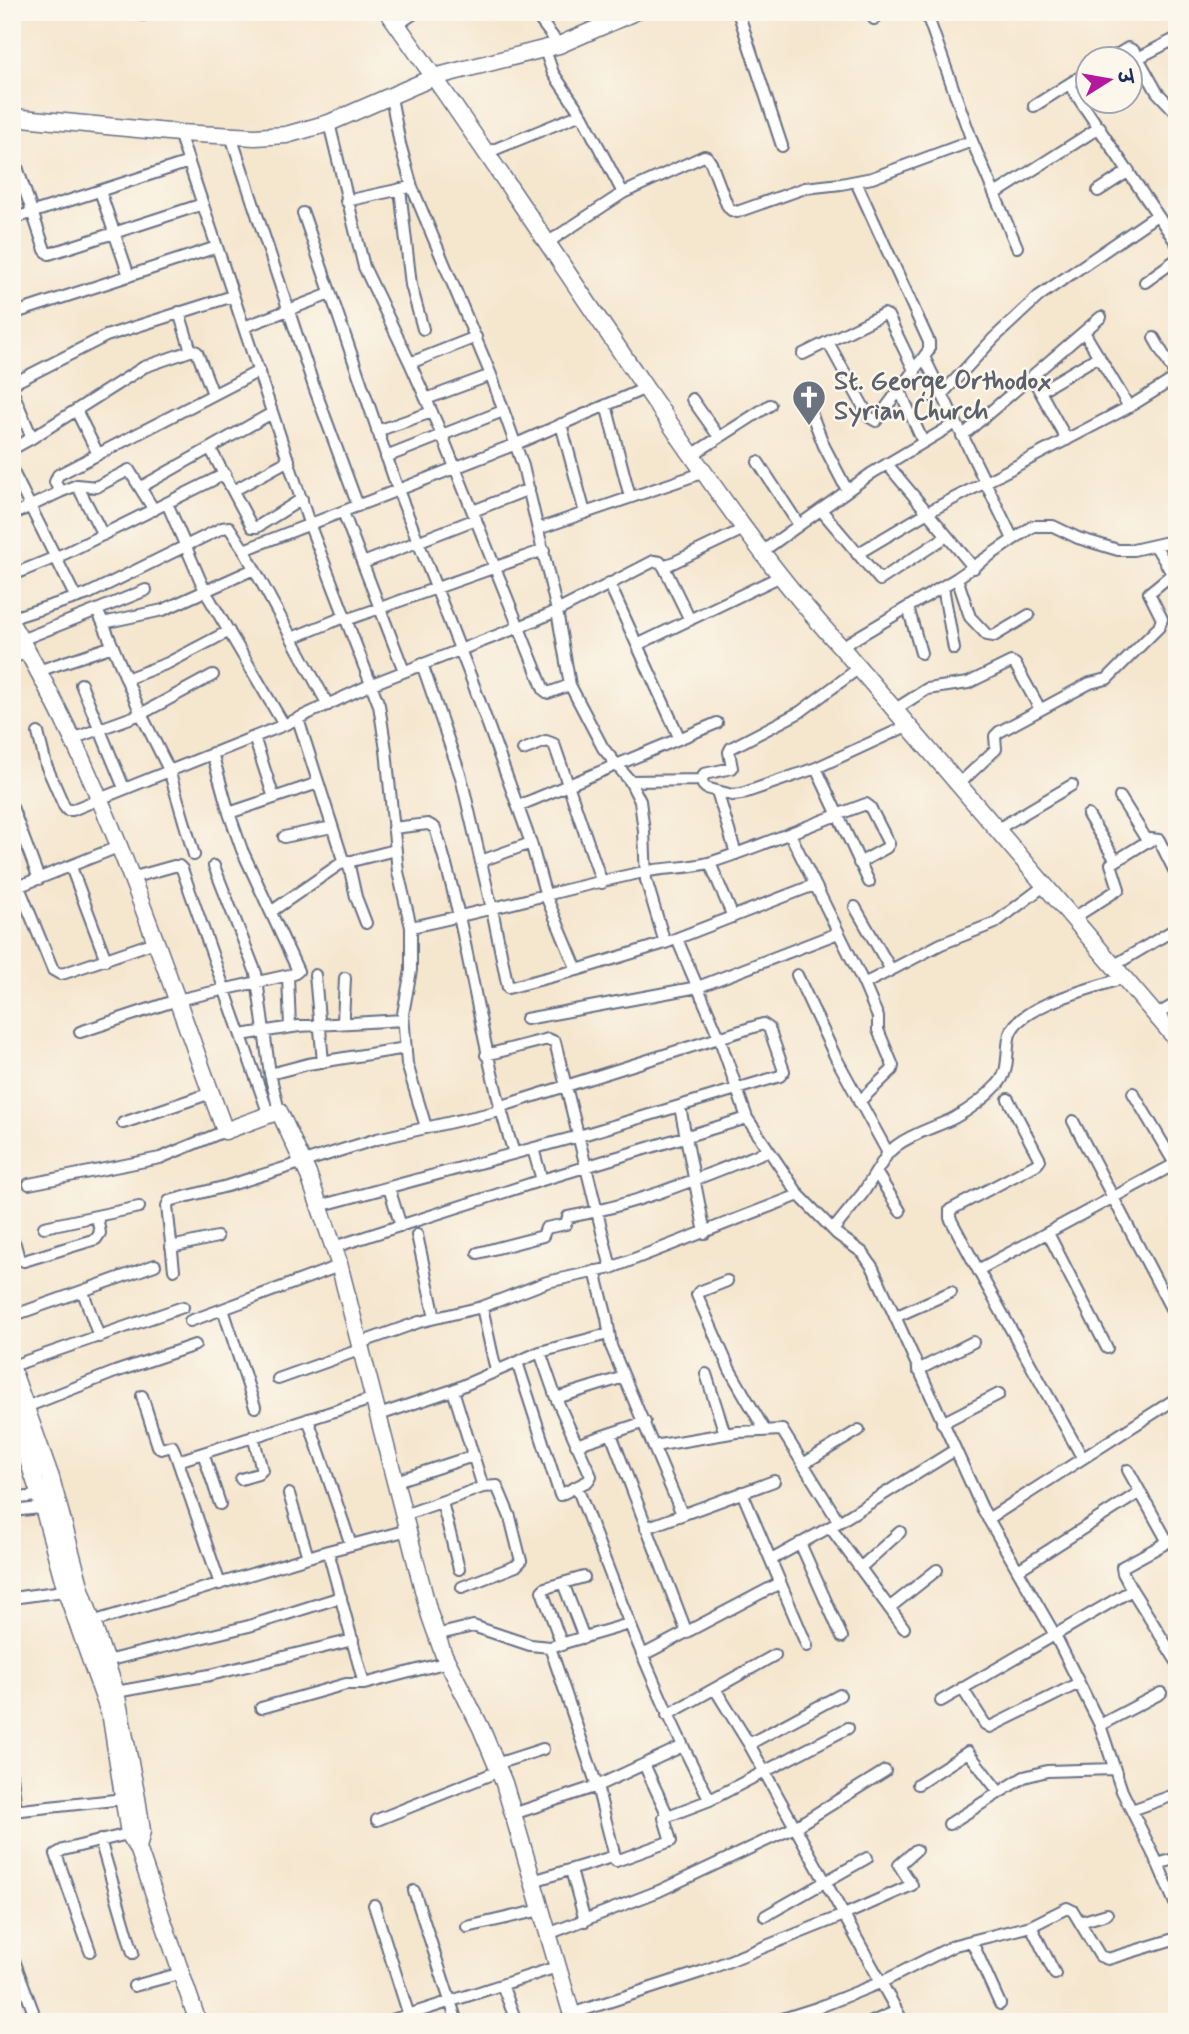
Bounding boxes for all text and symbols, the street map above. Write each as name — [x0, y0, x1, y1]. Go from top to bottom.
north arrow — [1074, 46, 1144, 116]
text: उ — [1110, 66, 1138, 88]
place label: St. George Orthodox Syrian Church — [834, 365, 1051, 429]
church icon: St. George Orthodox Syrian Church — [790, 378, 828, 427]

